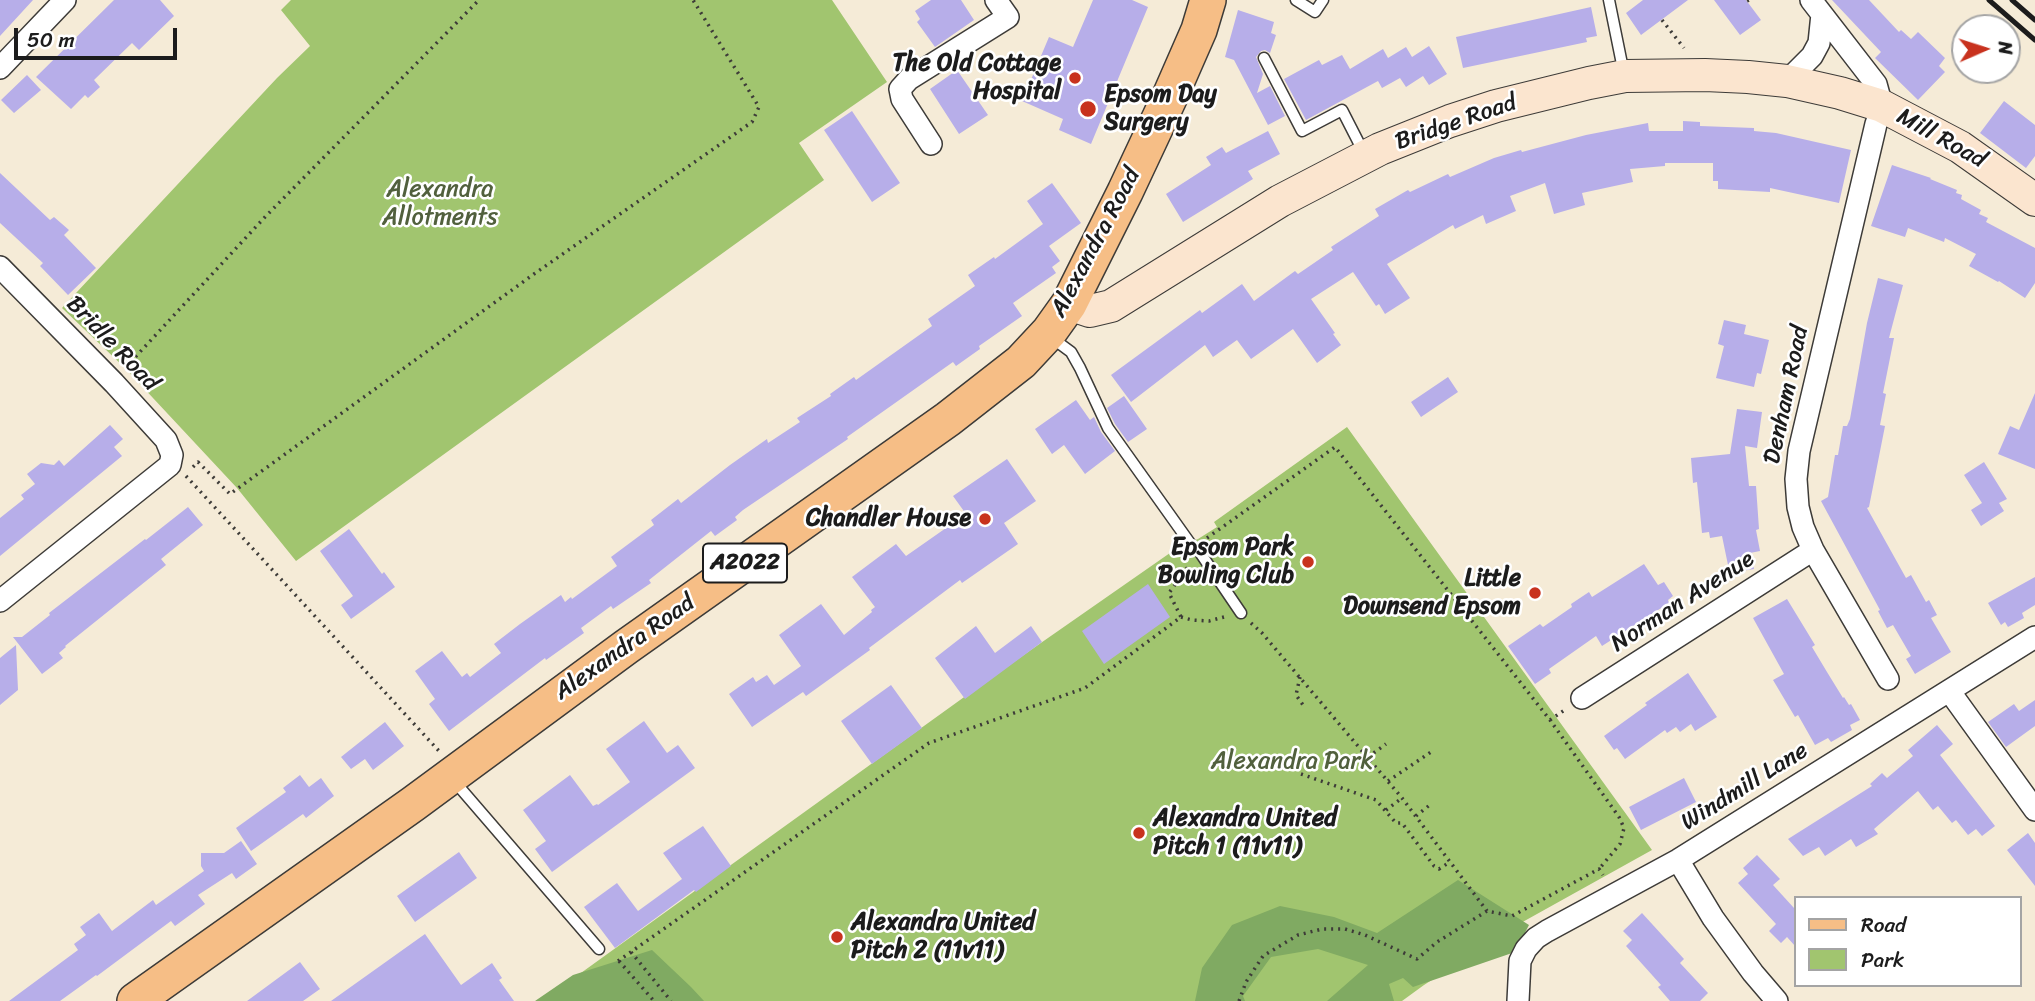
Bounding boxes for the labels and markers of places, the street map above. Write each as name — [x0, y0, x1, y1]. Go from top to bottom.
place label: The Old Cottage Hospital — [892, 50, 1061, 106]
marker: The Old Cottage Hospital — [1067, 70, 1083, 86]
place label: Epsom Day Surgery — [1104, 81, 1217, 137]
marker: Epsom Day Surgery — [1078, 99, 1098, 119]
place label: Chandler House — [806, 505, 971, 533]
marker: Chandler House — [977, 511, 993, 527]
place label: Epsom Park Bowling Club — [1158, 534, 1294, 590]
marker: Epsom Park Bowling Club — [1300, 554, 1316, 570]
place label: Little Downsend Epsom — [1343, 565, 1521, 621]
marker: Little Downsend Epsom — [1527, 585, 1543, 601]
place label: Alexandra United Pitch 1 (11v11) — [1153, 805, 1337, 861]
marker: Alexandra United Pitch 1 (11v11) — [1131, 825, 1147, 841]
place label: Alexandra United Pitch 2 (11v11) — [851, 909, 1035, 965]
marker: Alexandra United Pitch 2 (11v11) — [829, 929, 845, 945]

